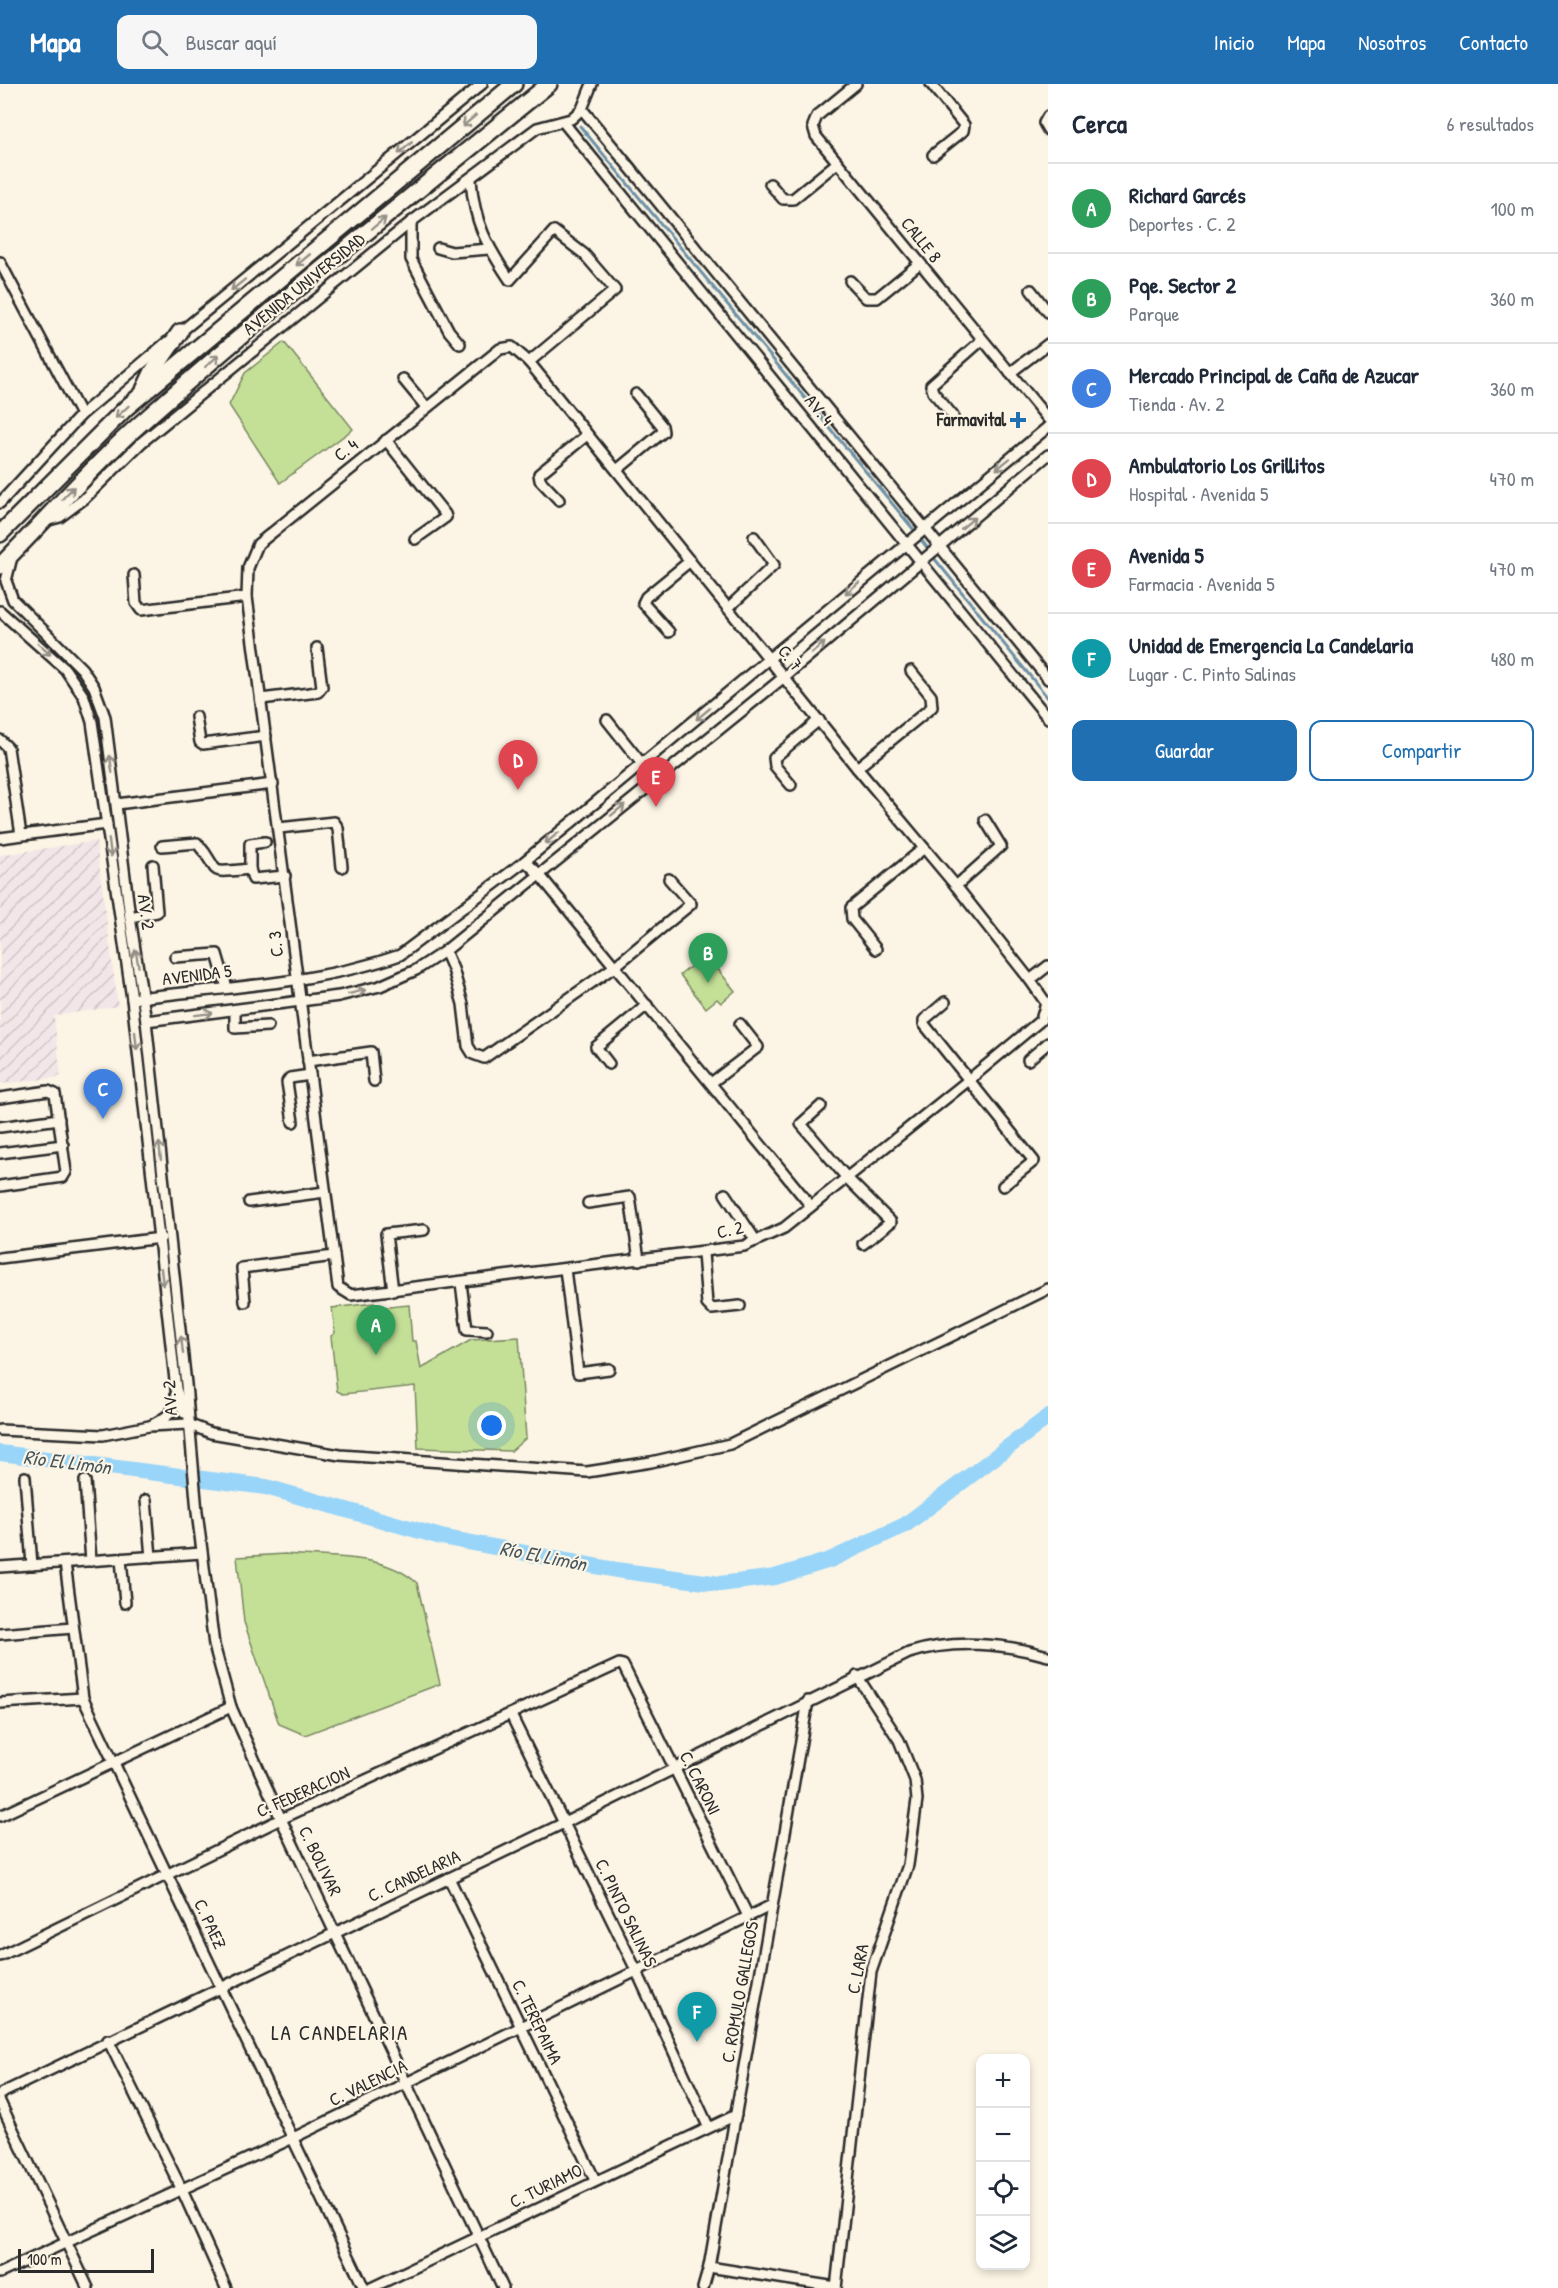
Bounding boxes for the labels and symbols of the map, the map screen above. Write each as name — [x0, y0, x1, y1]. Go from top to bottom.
one-way arrow — [461, 115, 477, 128]
one-way arrow — [398, 141, 413, 155]
street label: CALLE 8 — [895, 212, 948, 268]
one-way arrow — [370, 217, 386, 230]
street label: AVENIDA UNIVERSIDAD — [237, 226, 370, 341]
one-way arrow — [295, 253, 311, 266]
one-way arrow — [230, 278, 246, 291]
one-way arrow — [204, 354, 219, 368]
street label: AV. 4 — [799, 389, 840, 431]
one-way arrow — [114, 405, 129, 419]
place label: Farmavital — [936, 407, 1007, 432]
marker: Farmavital — [1011, 413, 1025, 427]
street label: C. 4 — [328, 432, 363, 467]
one-way arrow — [995, 458, 1011, 471]
one-way arrow — [61, 485, 76, 500]
one-way arrow — [960, 516, 976, 529]
one-way arrow — [844, 582, 860, 595]
street label: C. 7 — [772, 639, 809, 676]
one-way arrow — [810, 641, 825, 655]
one-way arrow — [37, 642, 52, 656]
one-way arrow — [695, 707, 711, 720]
pin: D — [498, 740, 538, 790]
one-way arrow — [106, 755, 117, 775]
pin: E — [636, 758, 676, 807]
one-way arrow — [609, 803, 625, 816]
one-way arrow — [545, 831, 561, 844]
one-way arrow — [105, 838, 116, 857]
street label: AV. 2 — [132, 893, 161, 932]
street label: C. 3 — [262, 930, 289, 958]
pin: B — [688, 934, 728, 983]
one-way arrow — [131, 948, 142, 968]
street label: AVENIDA 5 — [161, 958, 233, 991]
one-way arrow — [347, 985, 366, 997]
one-way arrow — [194, 1008, 214, 1019]
one-way arrow — [131, 1031, 142, 1051]
pin: C — [84, 1070, 122, 1119]
one-way arrow — [154, 1142, 165, 1162]
street label: C. 2 — [714, 1214, 746, 1245]
one-way arrow — [157, 1266, 168, 1286]
pin: A — [356, 1306, 395, 1355]
one-way arrow — [176, 1336, 187, 1355]
street label: AV. 2 — [156, 1379, 183, 1416]
your location — [477, 1411, 506, 1440]
water label: Río El Limón — [22, 1443, 114, 1480]
water label: Río El Limón — [498, 1534, 591, 1577]
street label: C. CARONI — [674, 1747, 727, 1819]
street label: C. FEDERACION — [252, 1760, 353, 1823]
street label: C. BOLIVAR — [293, 1822, 348, 1900]
street label: C. CANDELARIA — [364, 1843, 464, 1908]
street label: C. PINTO SALINAS — [589, 1854, 663, 1971]
street label: C. PAEZ — [188, 1895, 233, 1953]
street label: C. ROMULO GALLEGOS — [715, 1919, 764, 2065]
street label: C. LARA — [840, 1942, 875, 1996]
street label: C. TEREPAIMA — [506, 1975, 569, 2069]
pin: F — [678, 1992, 716, 2042]
district label: LA CANDELARIA — [271, 2018, 409, 2047]
street label: C. VALENCIA — [325, 2053, 411, 2112]
street label: C. TURIAMO — [505, 2157, 586, 2214]
scale bar — [18, 2246, 154, 2274]

